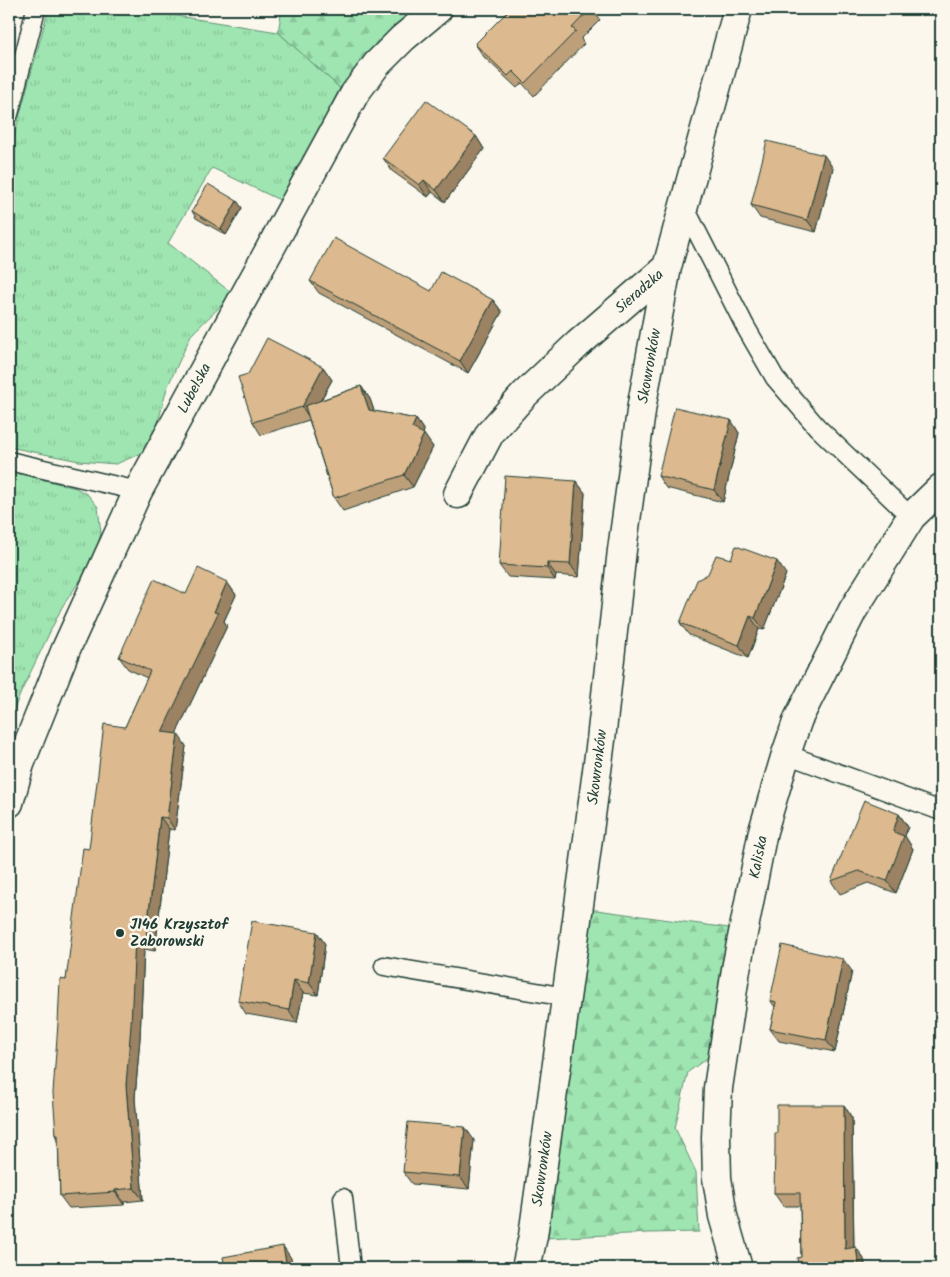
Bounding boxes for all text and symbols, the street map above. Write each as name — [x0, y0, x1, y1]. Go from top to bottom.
street label: Sieradzka — [610, 264, 670, 320]
street label: Skowronków — [632, 326, 669, 405]
street label: Lubelska — [172, 359, 218, 418]
street label: Skowronków — [581, 727, 615, 806]
street label: Kaliska — [743, 833, 775, 881]
place label: J146 Krzysztof Zaborowski — [130, 913, 229, 954]
marker: J146 Krzysztof Zaborowski — [114, 927, 126, 939]
street label: Skowronków — [526, 1129, 560, 1208]

